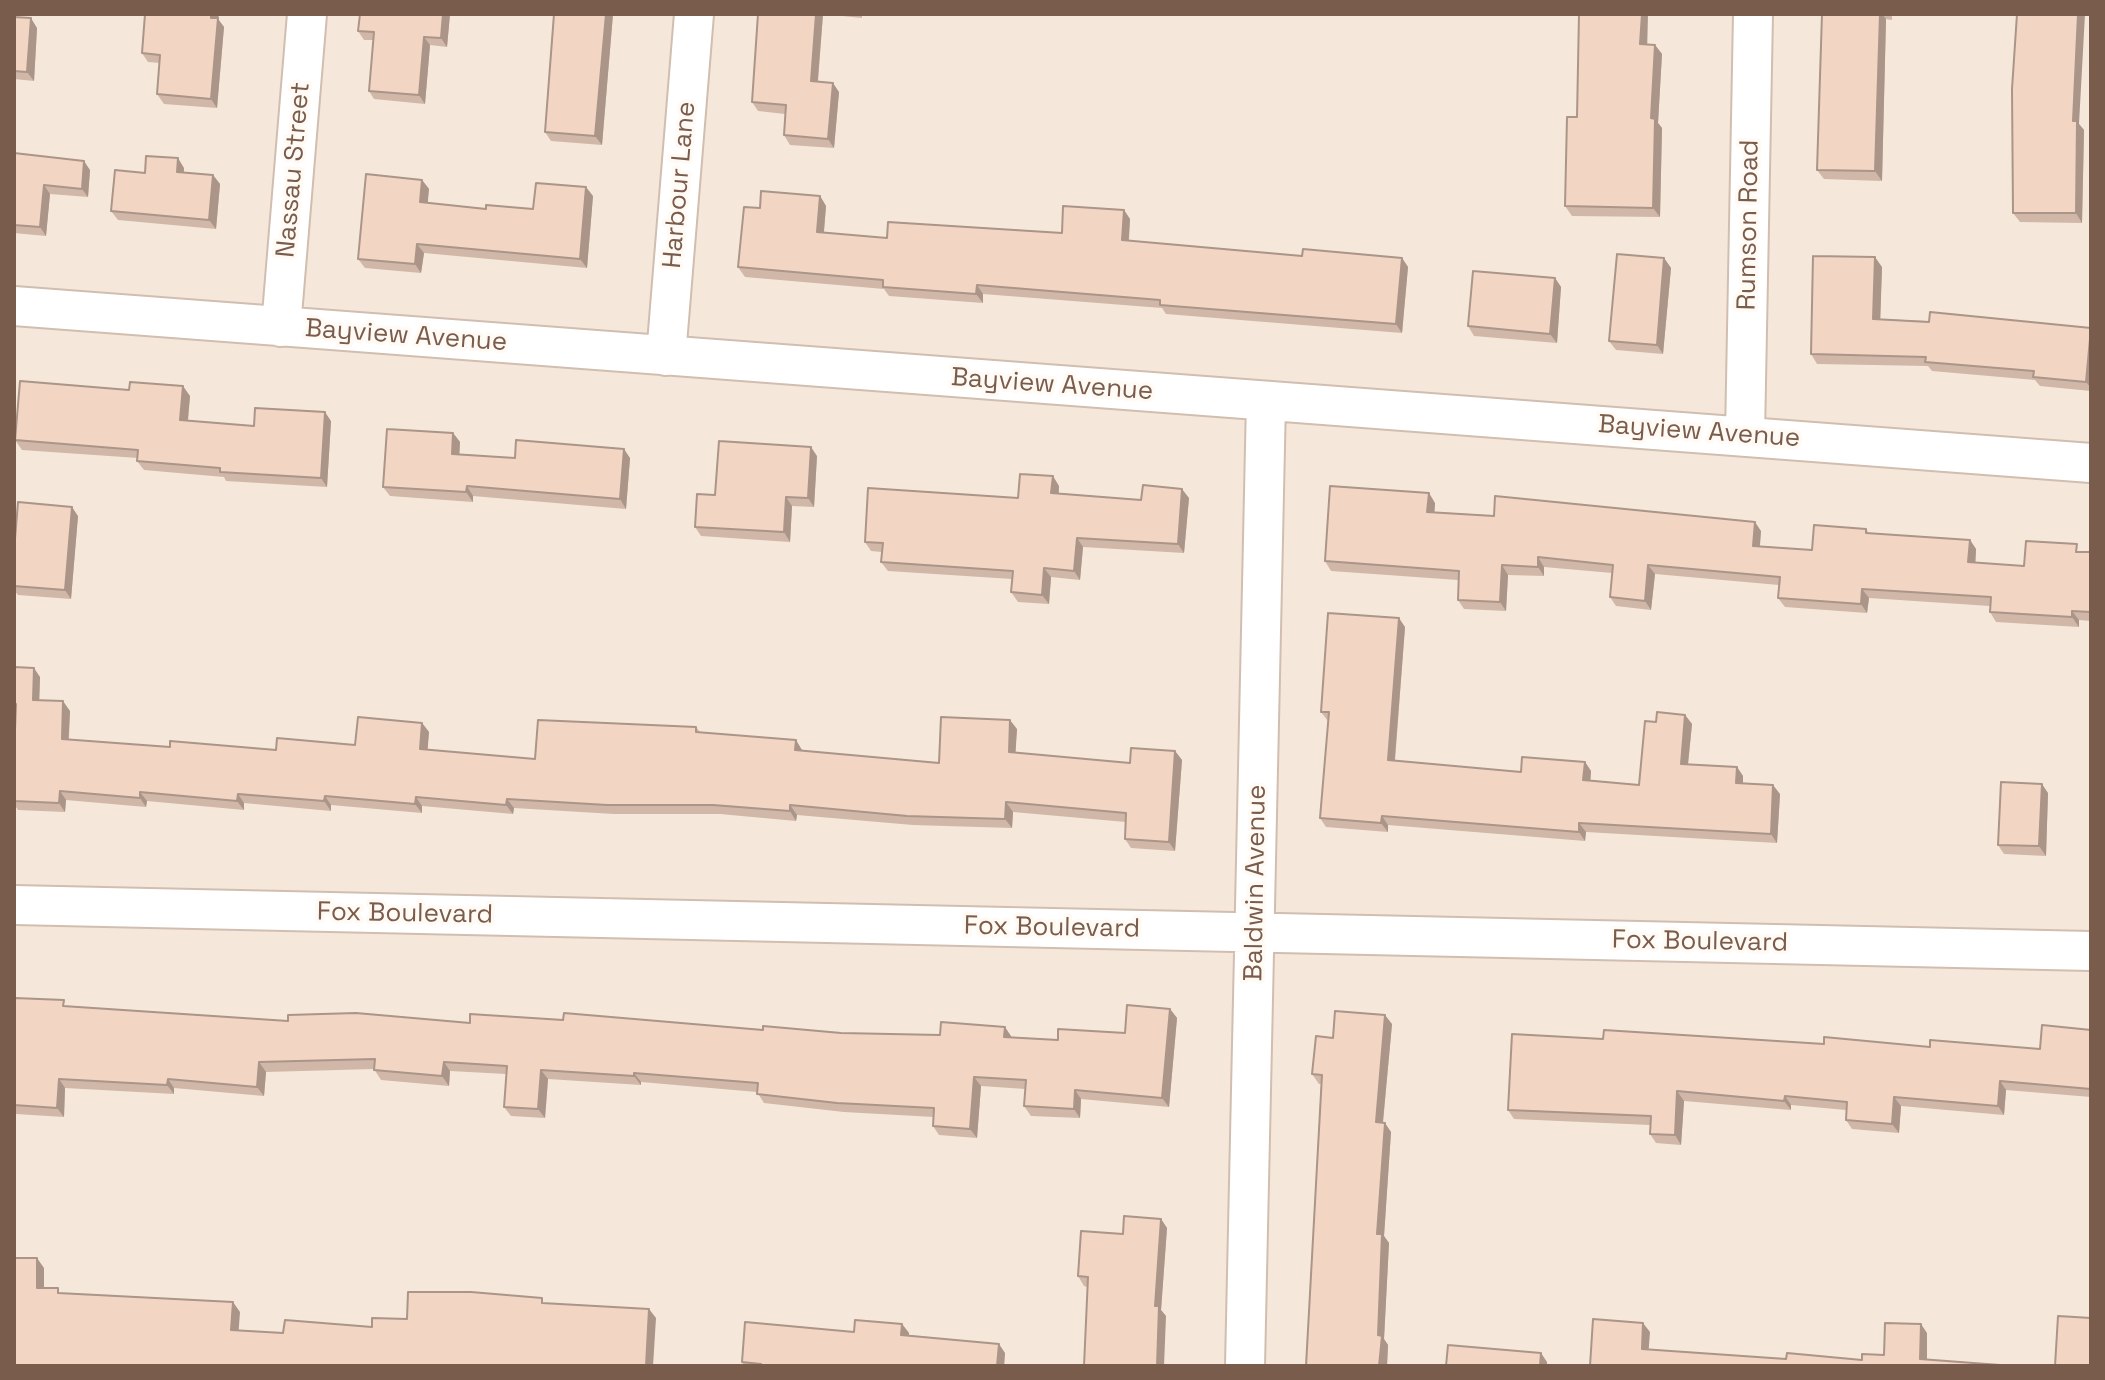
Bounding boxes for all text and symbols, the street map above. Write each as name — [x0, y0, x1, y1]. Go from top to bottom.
street label: Nassau Street — [271, 81, 317, 259]
street label: Harbour Lane — [657, 100, 703, 270]
street label: Rumson Road — [1732, 139, 1766, 311]
street label: Bayview Avenue — [304, 313, 508, 359]
street label: Bayview Avenue — [950, 362, 1154, 408]
street label: Bayview Avenue — [1597, 409, 1801, 455]
street label: Baldwin Avenue — [1239, 784, 1273, 982]
street label: Fox Boulevard — [317, 897, 493, 931]
street label: Fox Boulevard — [964, 911, 1140, 945]
street label: Fox Boulevard — [1612, 925, 1788, 959]

